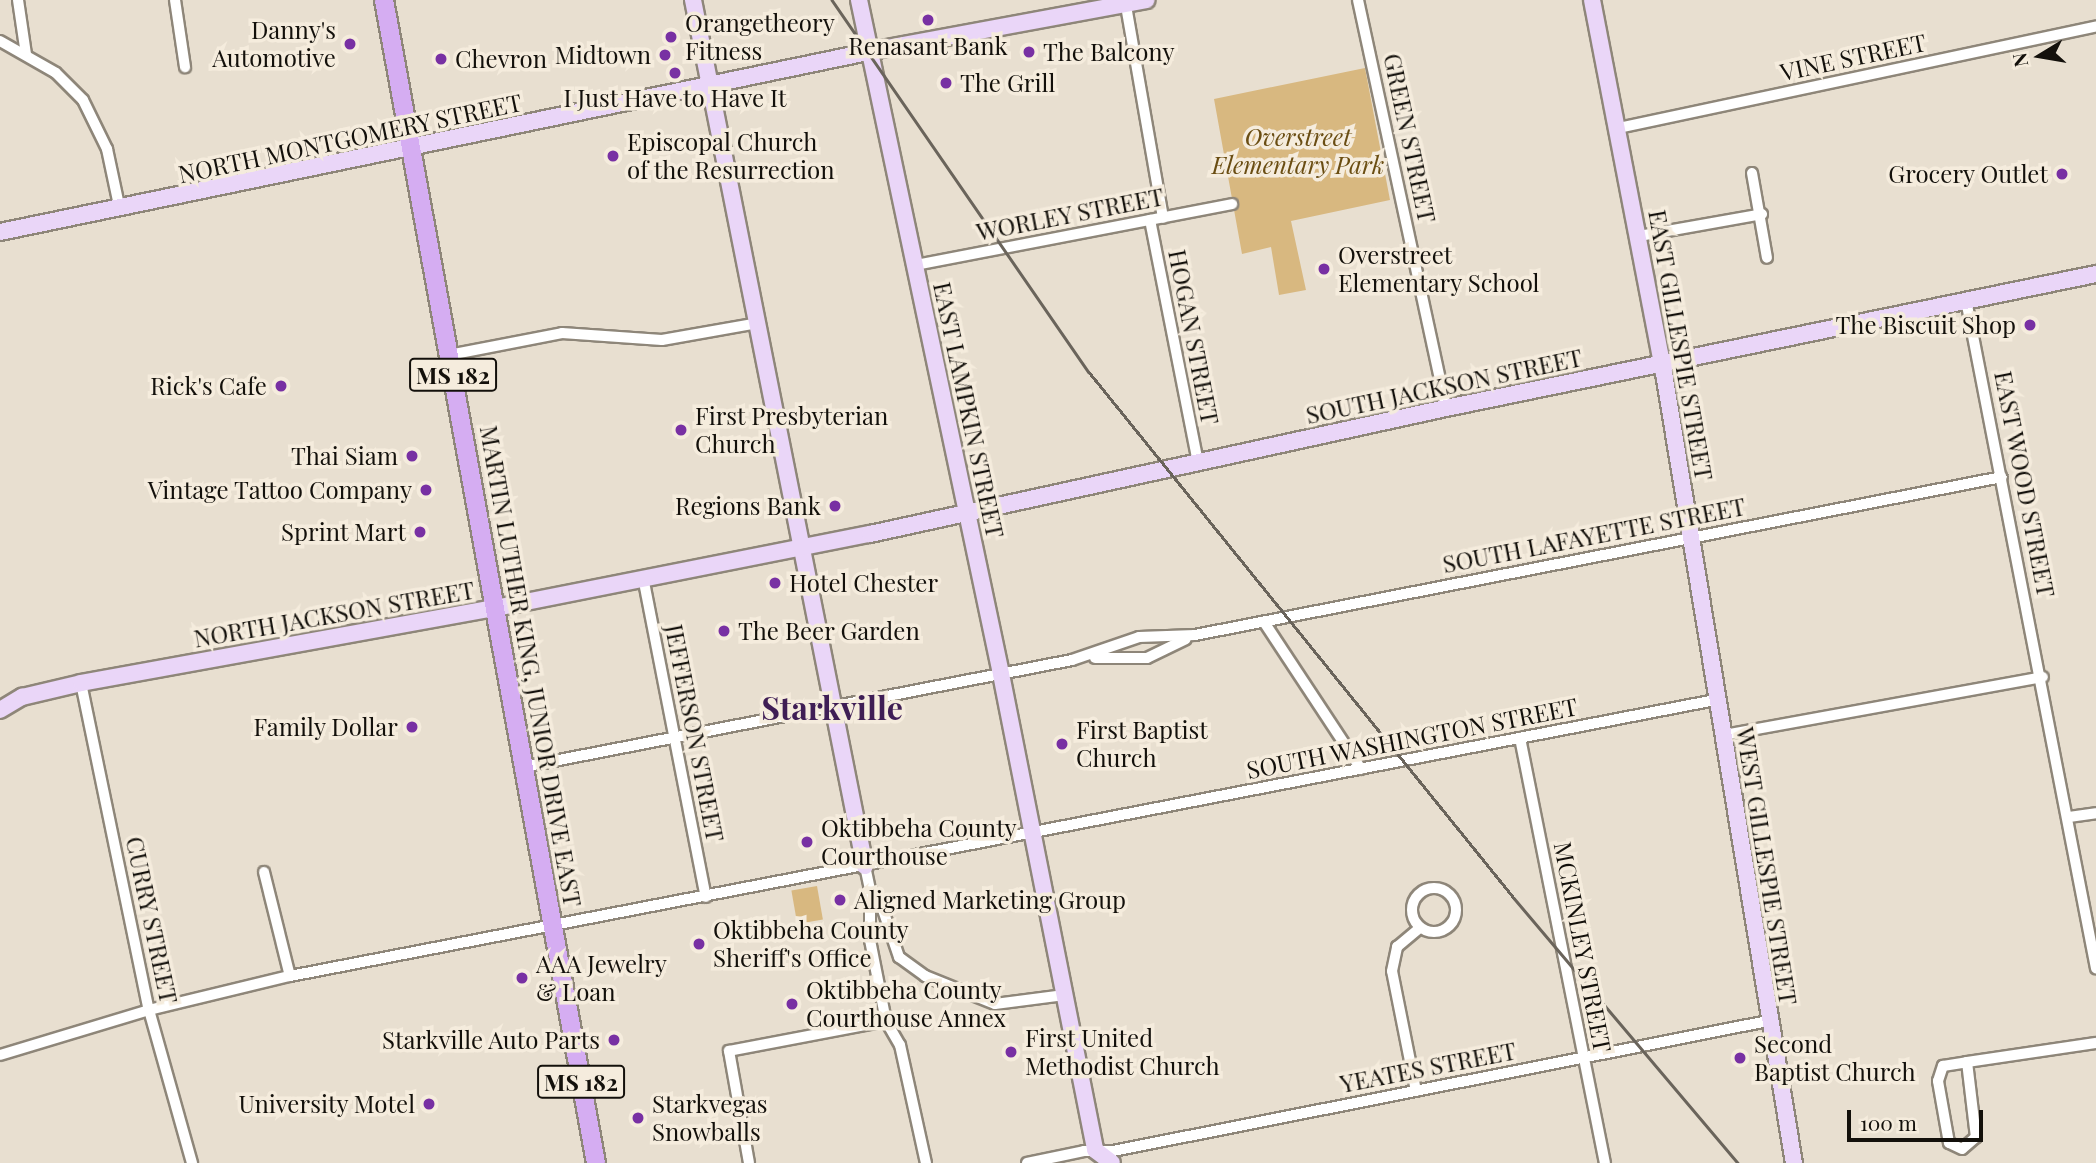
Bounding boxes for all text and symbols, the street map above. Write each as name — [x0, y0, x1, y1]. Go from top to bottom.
place label: Orangetheory Fitness — [685, 9, 835, 65]
marker: Renasant Bank — [920, 12, 936, 28]
place label: Danny's Automotive — [212, 16, 336, 72]
north arrow — [2005, 21, 2075, 91]
street label: VINE STREET — [1777, 27, 1929, 87]
marker: Orangetheory Fitness — [663, 29, 679, 45]
place label: Renasant Bank — [848, 32, 1008, 60]
marker: Danny's Automotive — [342, 36, 358, 52]
place label: The Balcony — [1043, 38, 1175, 66]
place label: Midtown — [555, 41, 651, 69]
marker: The Balcony — [1021, 44, 1037, 60]
place label: Chevron — [455, 45, 547, 73]
marker: Midtown — [657, 47, 673, 63]
marker: Chevron — [433, 51, 449, 67]
street label: GREEN STREET — [1378, 51, 1442, 225]
text: N — [2005, 51, 2033, 69]
marker: I Just Have to Have It — [667, 65, 683, 81]
place label: The Grill — [960, 69, 1055, 97]
marker: The Grill — [938, 75, 954, 91]
place label: I Just Have to Have It — [563, 84, 787, 112]
street label: NORTH MONTGOMERY STREET — [175, 87, 525, 189]
park label: Overstreet Elementary Park — [1212, 123, 1384, 179]
place label: Episcopal Church of the Resurrection — [627, 128, 835, 184]
marker: Episcopal Church of the Resurrection — [605, 148, 621, 164]
place label: Grocery Outlet — [1888, 160, 2048, 188]
marker: Grocery Outlet — [2054, 166, 2070, 182]
street label: WORLEY STREET — [974, 182, 1166, 246]
street label: EAST GILLESPIE STREET — [1643, 207, 1719, 483]
place label: Overstreet Elementary School — [1338, 241, 1540, 297]
street label: HOGAN STREET — [1163, 247, 1225, 427]
marker: Overstreet Elementary School — [1316, 261, 1332, 277]
street label: EAST LAMPKIN STREET — [928, 279, 1010, 541]
place label: The Biscuit Shop — [1835, 311, 2016, 339]
marker: The Biscuit Shop — [2022, 317, 2038, 333]
street label: SOUTH JACKSON STREET — [1303, 343, 1585, 429]
road number: MS 182 — [407, 356, 498, 394]
street label: EAST WOOD STREET — [1989, 368, 2061, 600]
place label: Rick's Cafe — [150, 372, 267, 400]
marker: Rick's Cafe — [273, 378, 289, 394]
place label: First Presbyterian Church — [695, 402, 889, 458]
marker: First Presbyterian Church — [673, 422, 689, 438]
street label: MARTIN LUTHER KING, JUNIOR DRIVE EAST — [474, 423, 588, 909]
place label: Thai Siam — [291, 442, 398, 470]
marker: Thai Siam — [404, 448, 420, 464]
place label: Vintage Tattoo Company — [147, 476, 412, 504]
marker: Vintage Tattoo Company — [418, 482, 434, 498]
street label: SOUTH LAFAYETTE STREET — [1440, 491, 1748, 579]
place label: Regions Bank — [675, 492, 821, 520]
marker: Regions Bank — [827, 498, 843, 514]
place label: Sprint Mart — [281, 518, 406, 546]
marker: Sprint Mart — [412, 524, 428, 540]
place label: Hotel Chester — [789, 569, 938, 597]
street label: NORTH JACKSON STREET — [191, 575, 477, 653]
marker: Hotel Chester — [767, 575, 783, 591]
place label: The Beer Garden — [738, 617, 920, 645]
street label: JEFFERSON STREET — [660, 622, 730, 844]
marker: The Beer Garden — [716, 623, 732, 639]
district label: Starkville — [761, 688, 903, 726]
street label: SOUTH WASHINGTON STREET — [1244, 692, 1580, 784]
place label: Family Dollar — [253, 713, 398, 741]
place label: First Baptist Church — [1076, 716, 1208, 772]
marker: Family Dollar — [404, 719, 420, 735]
street label: WEST GILLESPIE STREET — [1731, 725, 1803, 1007]
marker: First Baptist Church — [1054, 736, 1070, 752]
place label: Oktibbeha County Courthouse — [821, 814, 1017, 870]
street label: CURRY STREET — [120, 834, 184, 1006]
marker: Oktibbeha County Courthouse — [799, 834, 815, 850]
street label: MCKINLEY STREET — [1548, 839, 1618, 1055]
place label: Aligned Marketing Group — [854, 886, 1126, 914]
marker: Aligned Marketing Group — [832, 892, 848, 908]
place label: Oktibbeha County Sheriff's Office — [713, 916, 909, 972]
marker: Oktibbeha County Sheriff's Office — [691, 936, 707, 952]
place label: AAA Jewelry & Loan — [536, 950, 667, 1006]
marker: AAA Jewelry & Loan — [514, 970, 530, 986]
place label: Oktibbeha County Courthouse Annex — [806, 976, 1007, 1032]
marker: Oktibbeha County Courthouse Annex — [784, 996, 800, 1012]
place label: First United Methodist Church — [1025, 1024, 1220, 1080]
place label: Starkville Auto Parts — [381, 1026, 600, 1054]
place label: Second Baptist Church — [1754, 1030, 1916, 1086]
marker: Starkville Auto Parts — [606, 1032, 622, 1048]
street label: YEATES STREET — [1338, 1036, 1518, 1098]
marker: First United Methodist Church — [1003, 1044, 1019, 1060]
marker: Second Baptist Church — [1732, 1050, 1748, 1066]
road number: MS 182 — [536, 1063, 626, 1102]
place label: University Motel — [238, 1090, 415, 1118]
place label: Starkvegas Snowballs — [652, 1090, 768, 1146]
marker: University Motel — [421, 1096, 437, 1112]
scale bar — [1851, 1096, 1988, 1140]
text: 100 m — [1860, 1108, 1917, 1136]
marker: Starkvegas Snowballs — [630, 1110, 646, 1126]

